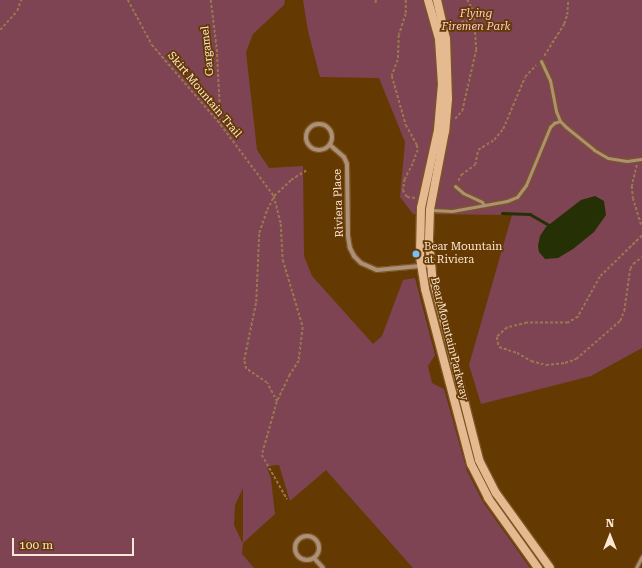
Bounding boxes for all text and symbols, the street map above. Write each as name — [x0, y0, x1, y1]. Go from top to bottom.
park label: Flying Firemen Park — [442, 8, 510, 34]
street label: Gargamel — [199, 25, 217, 77]
street label: Skirt Mountain Trail — [164, 49, 244, 141]
street label: Riviera Place — [331, 168, 347, 238]
place label: Bear Mountain at Riviera — [424, 241, 502, 267]
marker: Bear Mountain at Riviera — [411, 249, 421, 259]
street label: Bear Mountain Parkway — [427, 276, 471, 402]
north arrow — [590, 516, 630, 556]
text: N — [606, 517, 614, 530]
scale bar — [14, 530, 136, 556]
text: 100 m — [19, 538, 53, 552]

